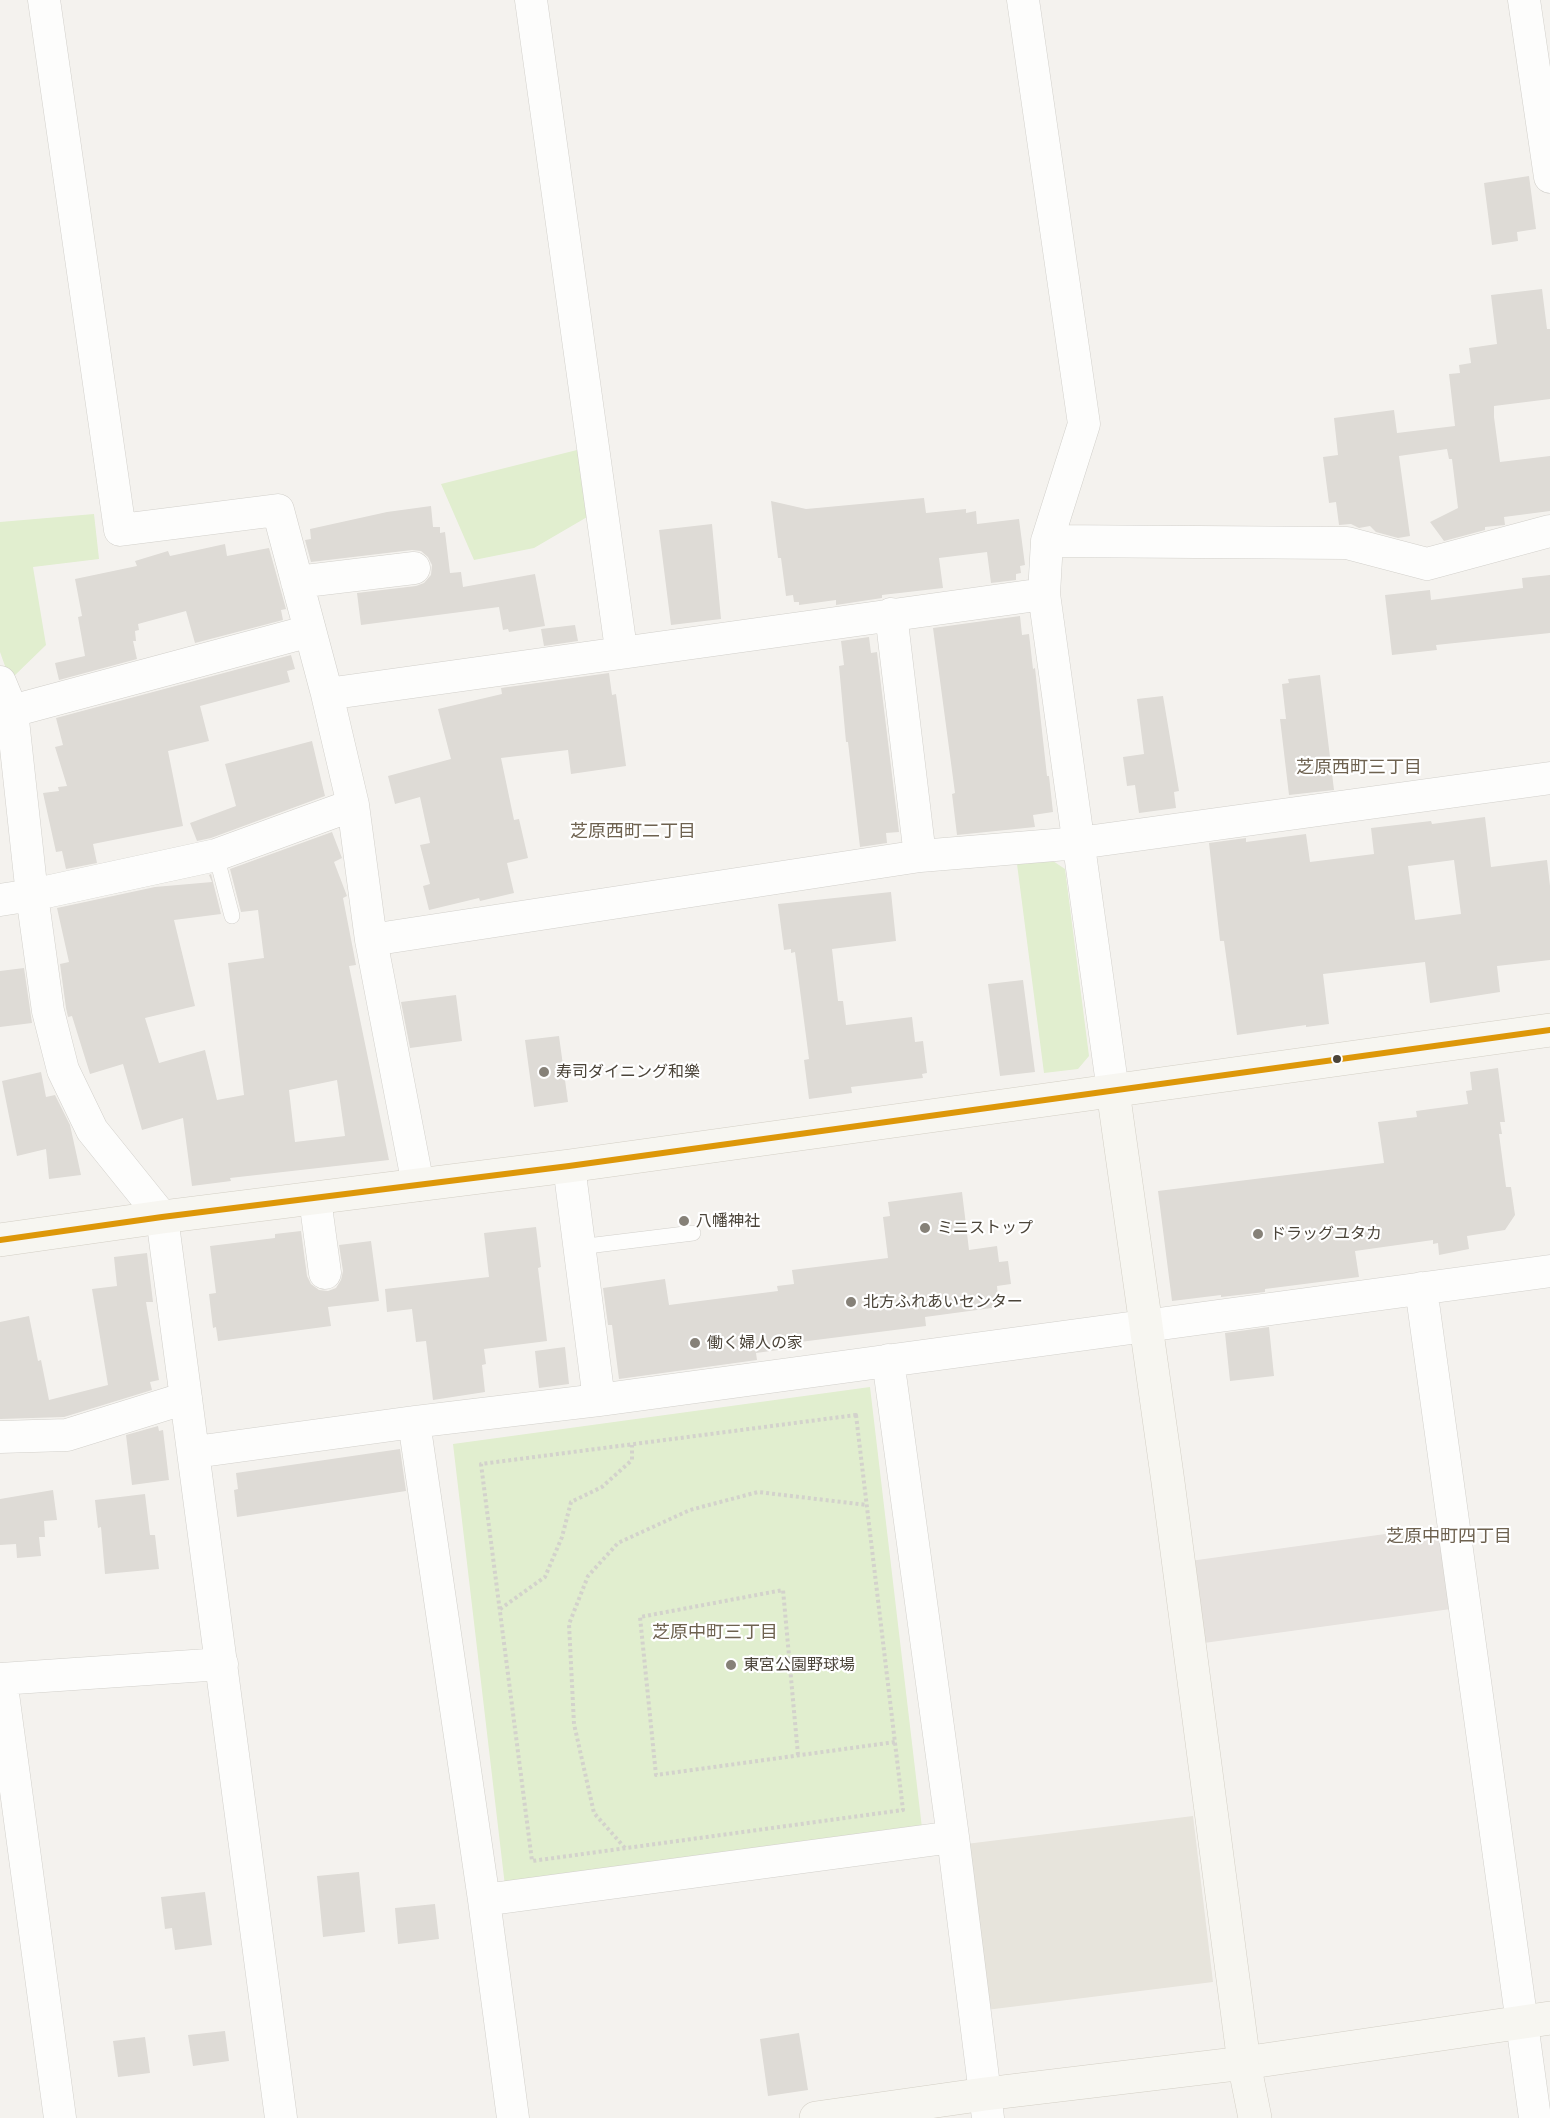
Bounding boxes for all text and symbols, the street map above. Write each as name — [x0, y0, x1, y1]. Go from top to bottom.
district label: 芝原西町三丁目 — [1296, 757, 1422, 779]
district label: 芝原西町二丁目 — [570, 821, 696, 843]
unlabelled marker — [1331, 1053, 1343, 1065]
place label: 寿司ダイニング和樂 — [556, 1062, 700, 1082]
marker: 寿司ダイニング和樂 — [537, 1065, 551, 1079]
place label: 八幡神社 — [696, 1211, 760, 1231]
marker: 八幡神社 — [677, 1214, 691, 1228]
place label: ミニストップ — [937, 1218, 1033, 1238]
marker: ミニストップ — [918, 1221, 932, 1235]
place label: ドラッグユタカ — [1270, 1224, 1382, 1244]
marker: ドラッグユタカ — [1251, 1227, 1265, 1241]
place label: 北方ふれあいセンター — [863, 1292, 1023, 1312]
marker: 北方ふれあいセンター — [844, 1295, 858, 1309]
place label: 働く婦人の家 — [707, 1333, 803, 1353]
marker: 働く婦人の家 — [688, 1336, 702, 1350]
district label: 芝原中町四丁目 — [1386, 1526, 1512, 1548]
district label: 芝原中町三丁目 — [652, 1622, 778, 1644]
place label: 東宮公園野球場 — [743, 1655, 855, 1675]
marker: 東宮公園野球場 — [724, 1658, 738, 1672]

